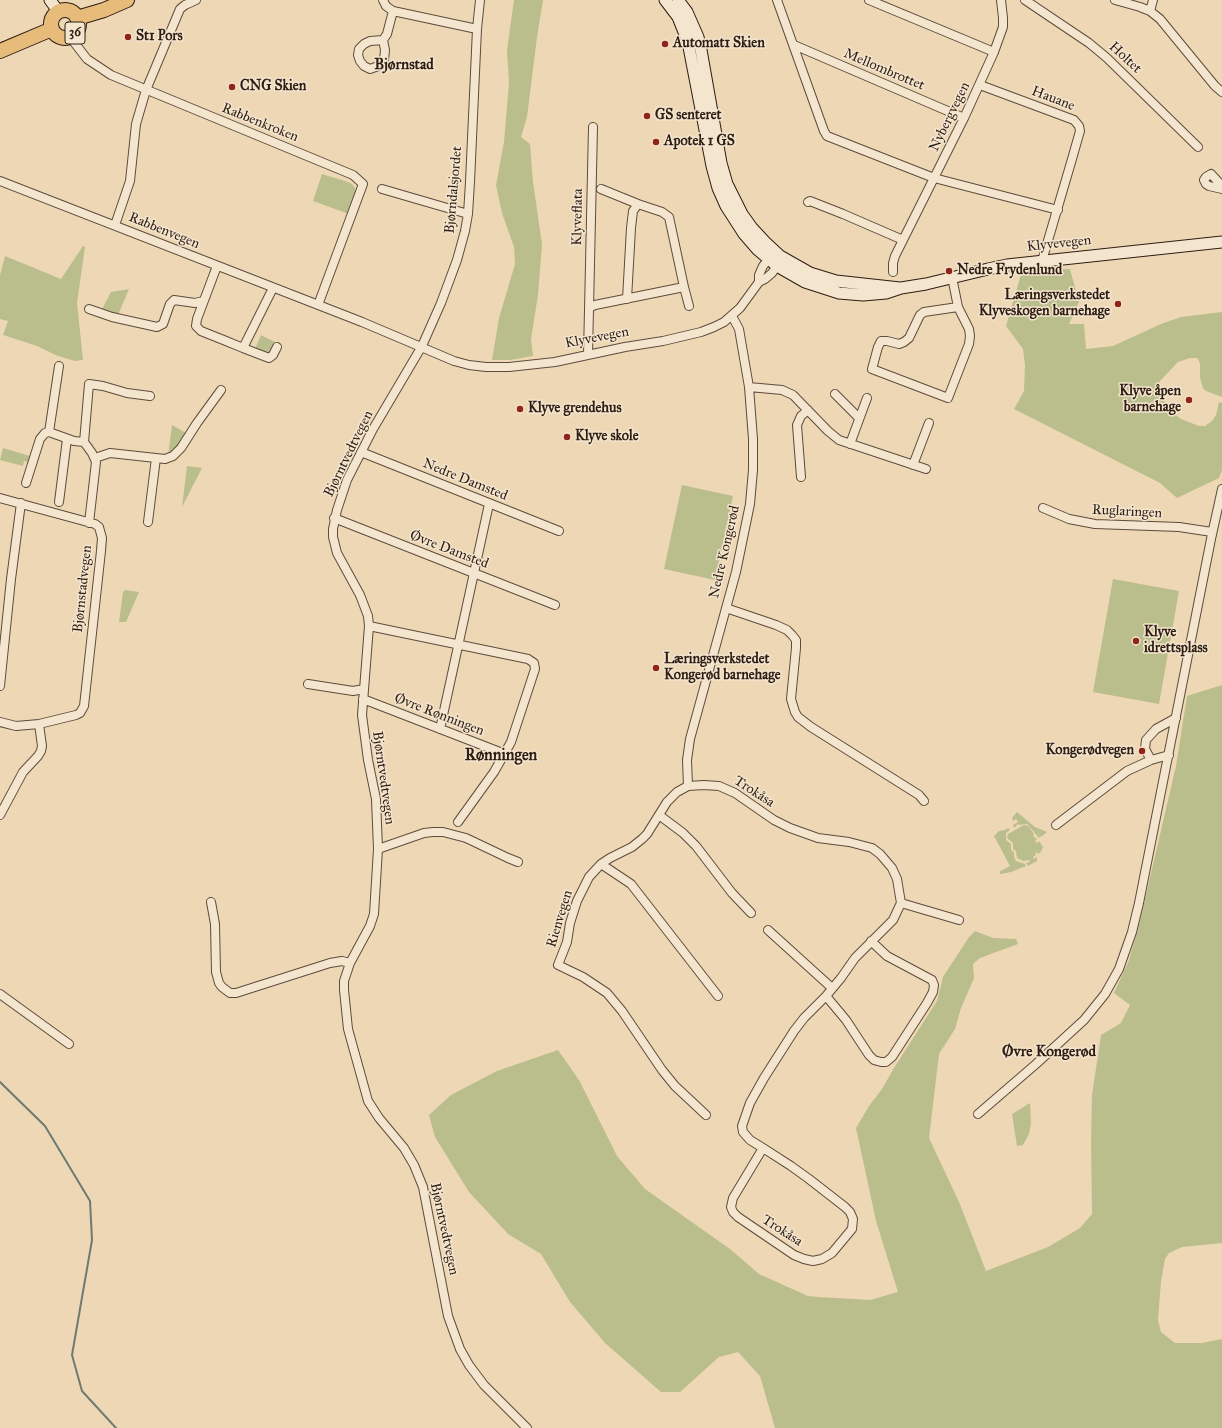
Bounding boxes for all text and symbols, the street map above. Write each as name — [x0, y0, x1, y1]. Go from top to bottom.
road number: 36 — [65, 22, 85, 44]
place label: St1 Pors — [136, 29, 183, 45]
marker: St1 Pors — [123, 32, 133, 42]
place label: Automat1 Skien — [673, 36, 765, 52]
marker: Automat1 Skien — [660, 39, 670, 49]
street label: Holtet — [1105, 39, 1145, 77]
street label: Mellombrottet — [841, 45, 927, 95]
district label: Bjørnstad — [374, 56, 434, 74]
place label: CNG Skien — [240, 79, 306, 95]
street label: Nybergvegen — [926, 80, 974, 154]
marker: CNG Skien — [227, 82, 237, 92]
street label: Hauane — [1029, 83, 1077, 115]
street label: Rabbenkroken — [219, 100, 301, 146]
place label: GS senteret — [655, 108, 721, 124]
marker: GS senteret — [642, 111, 652, 121]
place label: Apotek 1 GS — [664, 134, 735, 150]
marker: Apotek 1 GS — [651, 137, 661, 147]
street label: Bjørndalsjordet — [442, 145, 466, 235]
street label: Klyveflata — [569, 188, 587, 246]
street label: Rabbenvegen — [126, 209, 202, 253]
street label: Klyvevegen — [1026, 232, 1092, 256]
place label: Nedre Frydenlund — [957, 263, 1062, 279]
marker: Nedre Frydenlund — [944, 266, 954, 276]
place label: Læringsverkstedet Klyveskogen barnehage — [979, 288, 1110, 320]
marker: Læringsverkstedet Klyveskogen barnehage — [1113, 299, 1123, 309]
street label: Klyvevegen — [564, 324, 630, 352]
place label: Klyve åpen barnehage — [1119, 384, 1181, 416]
marker: Klyve åpen barnehage — [1184, 395, 1194, 405]
place label: Klyve grendehus — [528, 401, 622, 417]
marker: Klyve grendehus — [515, 404, 525, 414]
street label: Bjørntvedtvegen — [321, 408, 377, 500]
place label: Klyve skole — [575, 429, 639, 445]
marker: Klyve skole — [562, 432, 572, 442]
street label: Nedre Damsted — [420, 455, 510, 505]
street label: Ruglaringen — [1092, 502, 1162, 522]
street label: Nedre Kongerød — [706, 504, 744, 600]
street label: Øvre Damsted — [407, 527, 491, 573]
street label: Bjørnstadvegen — [70, 544, 96, 634]
place label: Klyve idrettsplass — [1144, 625, 1208, 658]
marker: Klyve idrettsplass — [1131, 636, 1141, 646]
place label: Læringsverkstedet Kongerød barnehage — [664, 652, 781, 684]
marker: Læringsverkstedet Kongerød barnehage — [651, 663, 661, 673]
street label: Øvre Rønningen — [392, 690, 486, 740]
street label: Bjørntvedtvegen — [368, 730, 398, 826]
place label: Kongerødvegen — [1046, 743, 1134, 759]
district label: Rønningen — [465, 746, 537, 766]
marker: Kongerødvegen — [1137, 746, 1147, 756]
street label: Trokåsa — [731, 773, 777, 811]
street label: Rienvegen — [543, 888, 577, 950]
district label: Øvre Kongerød — [1002, 1043, 1096, 1061]
street label: Bjørntvedtvegen — [426, 1181, 462, 1277]
street label: Trokåsa — [759, 1212, 805, 1250]

